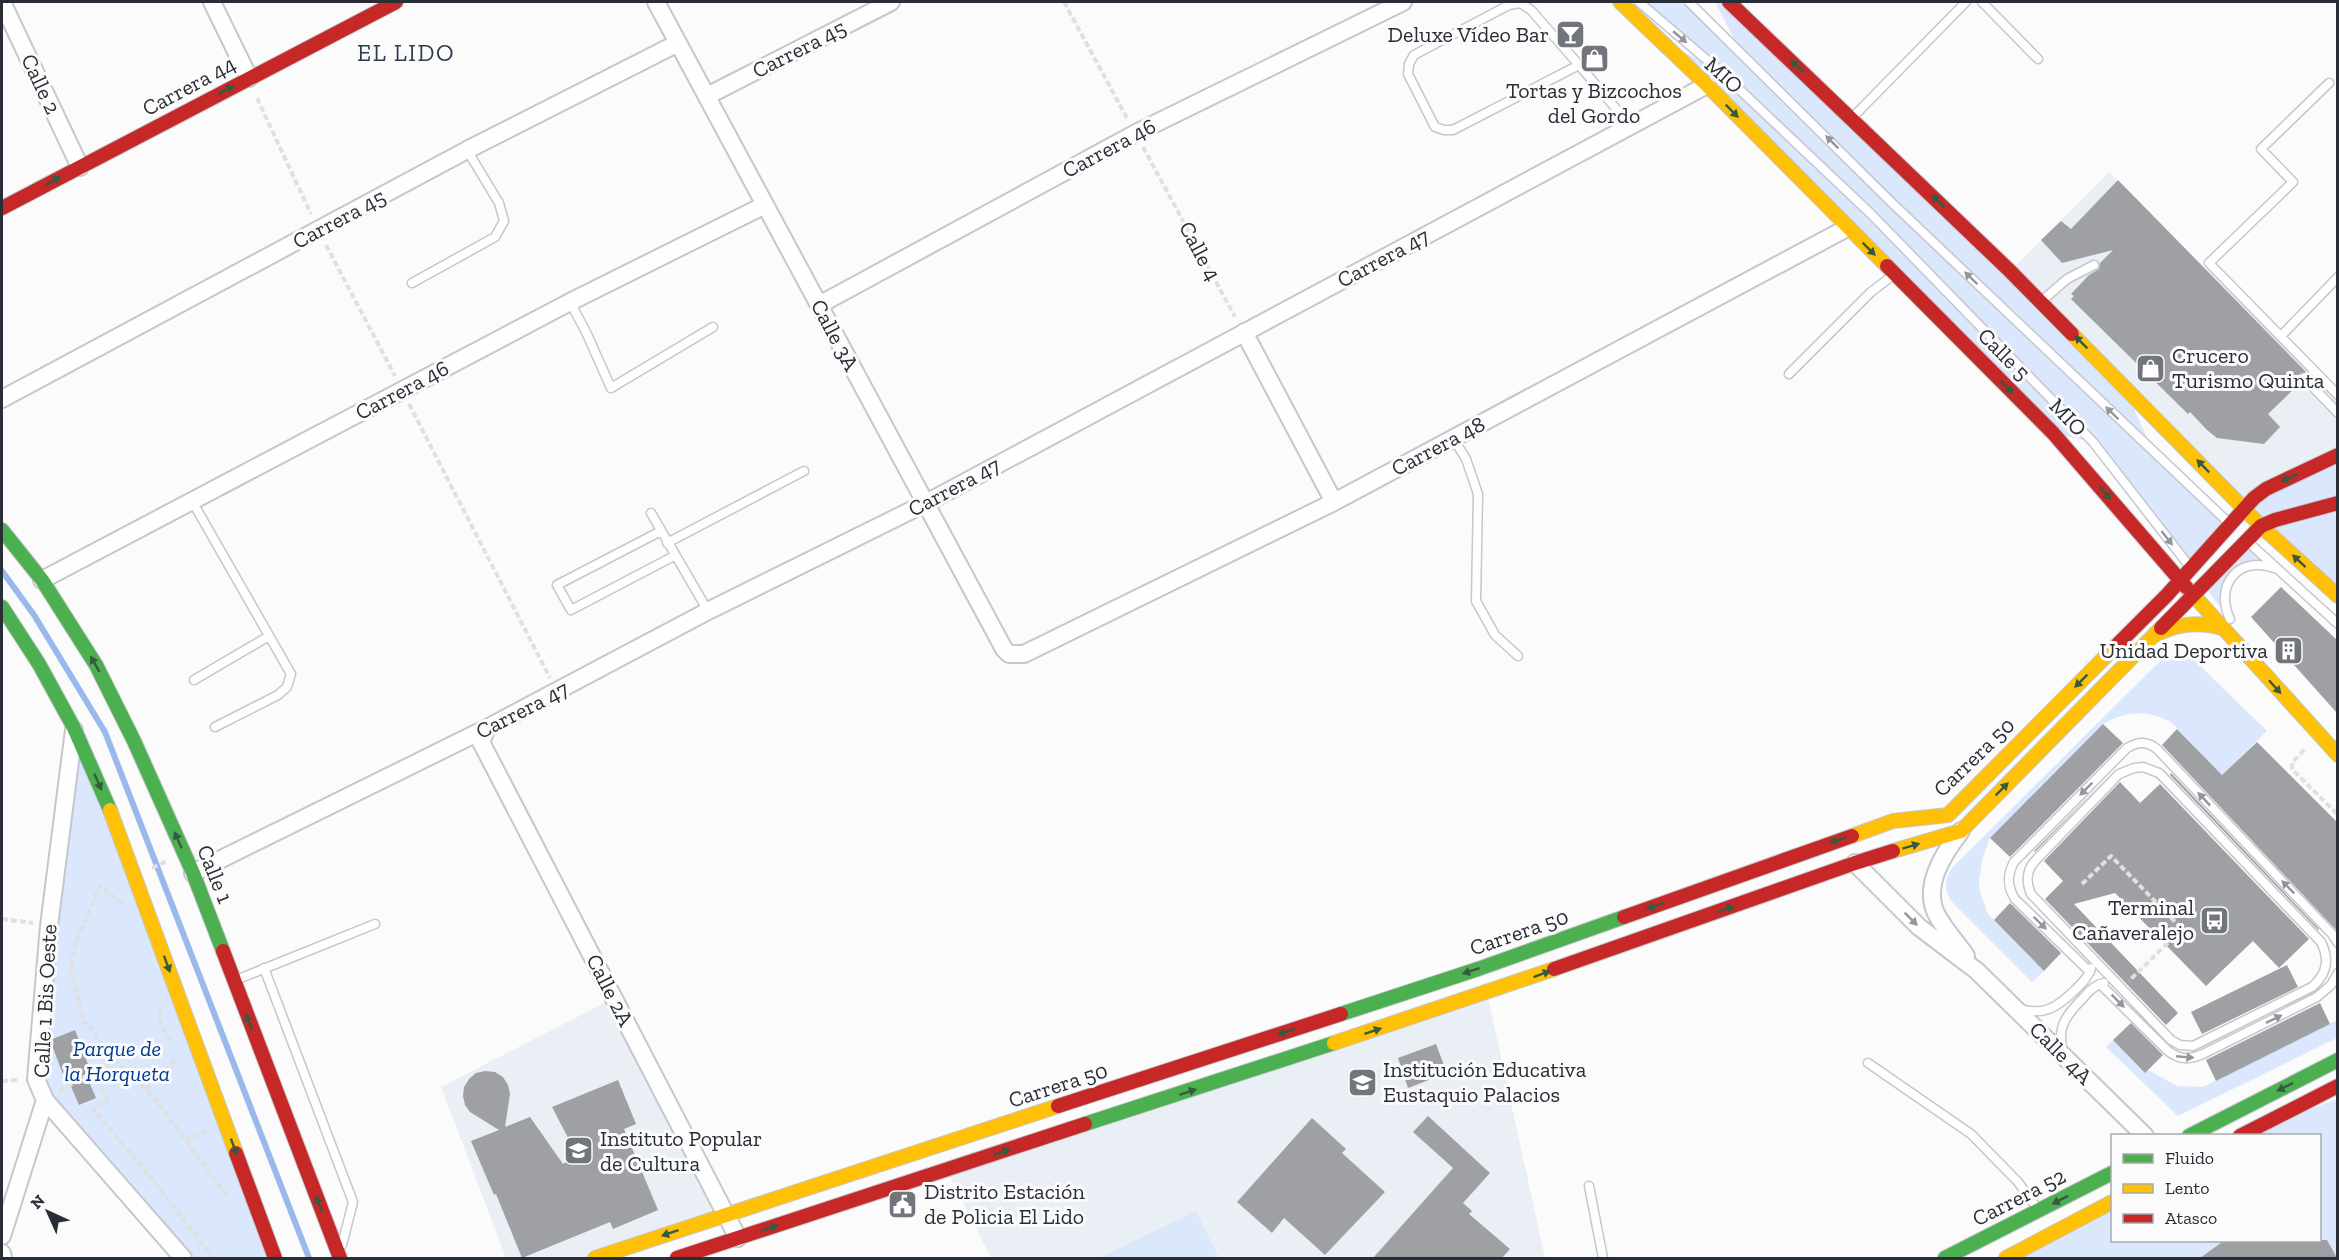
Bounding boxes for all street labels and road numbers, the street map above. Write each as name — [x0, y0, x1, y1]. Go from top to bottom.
street label: Carrera 45 — [748, 14, 850, 84]
street label: Calle 2 — [15, 50, 67, 118]
street label: Carrera 44 — [138, 50, 241, 122]
street label: MIO — [1699, 51, 1749, 99]
street label: Carrera 46 — [1058, 112, 1160, 184]
street label: Carrera 45 — [288, 183, 390, 255]
street label: Calle 4 — [1173, 217, 1227, 286]
street label: Carrera 47 — [1332, 222, 1434, 293]
street label: Calle 3A — [805, 295, 865, 376]
street label: Calle 5 — [1972, 322, 2036, 386]
street label: Carrera 46 — [351, 354, 453, 426]
street label: MIO — [2044, 392, 2092, 442]
street label: Carrera 48 — [1387, 410, 1489, 482]
street label: Carrera 47 — [903, 451, 1005, 522]
street label: Carrera 47 — [471, 675, 573, 745]
street label: Carrera 50 — [1928, 712, 2020, 802]
street label: Calle 1 — [191, 841, 239, 908]
street label: Carrera 50 — [1466, 903, 1572, 961]
street label: Calle 1 Bis Oeste — [27, 923, 63, 1079]
street label: Calle 2A — [580, 949, 640, 1031]
street label: Calle 4A — [2024, 1016, 2099, 1091]
street label: Carrera 50 — [1005, 1056, 1111, 1114]
street label: Carrera 52 — [1968, 1162, 2070, 1232]

